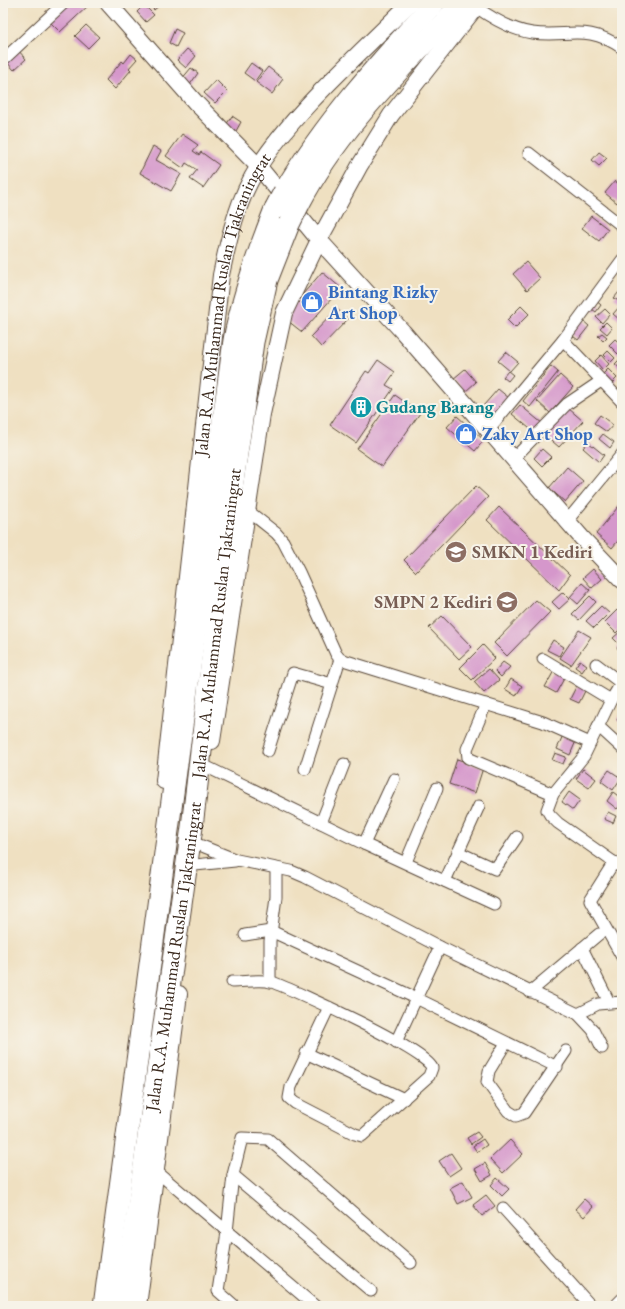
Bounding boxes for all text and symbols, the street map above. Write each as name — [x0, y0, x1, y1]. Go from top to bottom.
street label: Jalan R.A. Muhammad Ruslan Tjakraningrat — [188, 148, 276, 459]
place label: Bintang Rizky Art Shop — [327, 280, 438, 324]
shop icon: Bintang Rizky Art Shop — [299, 289, 325, 315]
building icon: Gudang Barang — [348, 394, 374, 420]
place label: Gudang Barang — [376, 395, 495, 418]
shop icon: Zaky Art Shop — [453, 421, 479, 447]
place label: Zaky Art Shop — [482, 422, 593, 445]
street label: Jalan R.A. Muhammad Ruslan Tjakraningrat — [186, 466, 246, 782]
school or university icon: SMKN 1 Kediri — [443, 539, 469, 565]
place label: SMKN 1 Kediri — [472, 540, 593, 563]
school or university icon: SMPN 2 Kediri — [494, 589, 520, 615]
place label: SMPN 2 Kediri — [374, 590, 493, 613]
street label: Jalan R.A. Muhammad Ruslan Tjakraningrat — [140, 800, 206, 1115]

